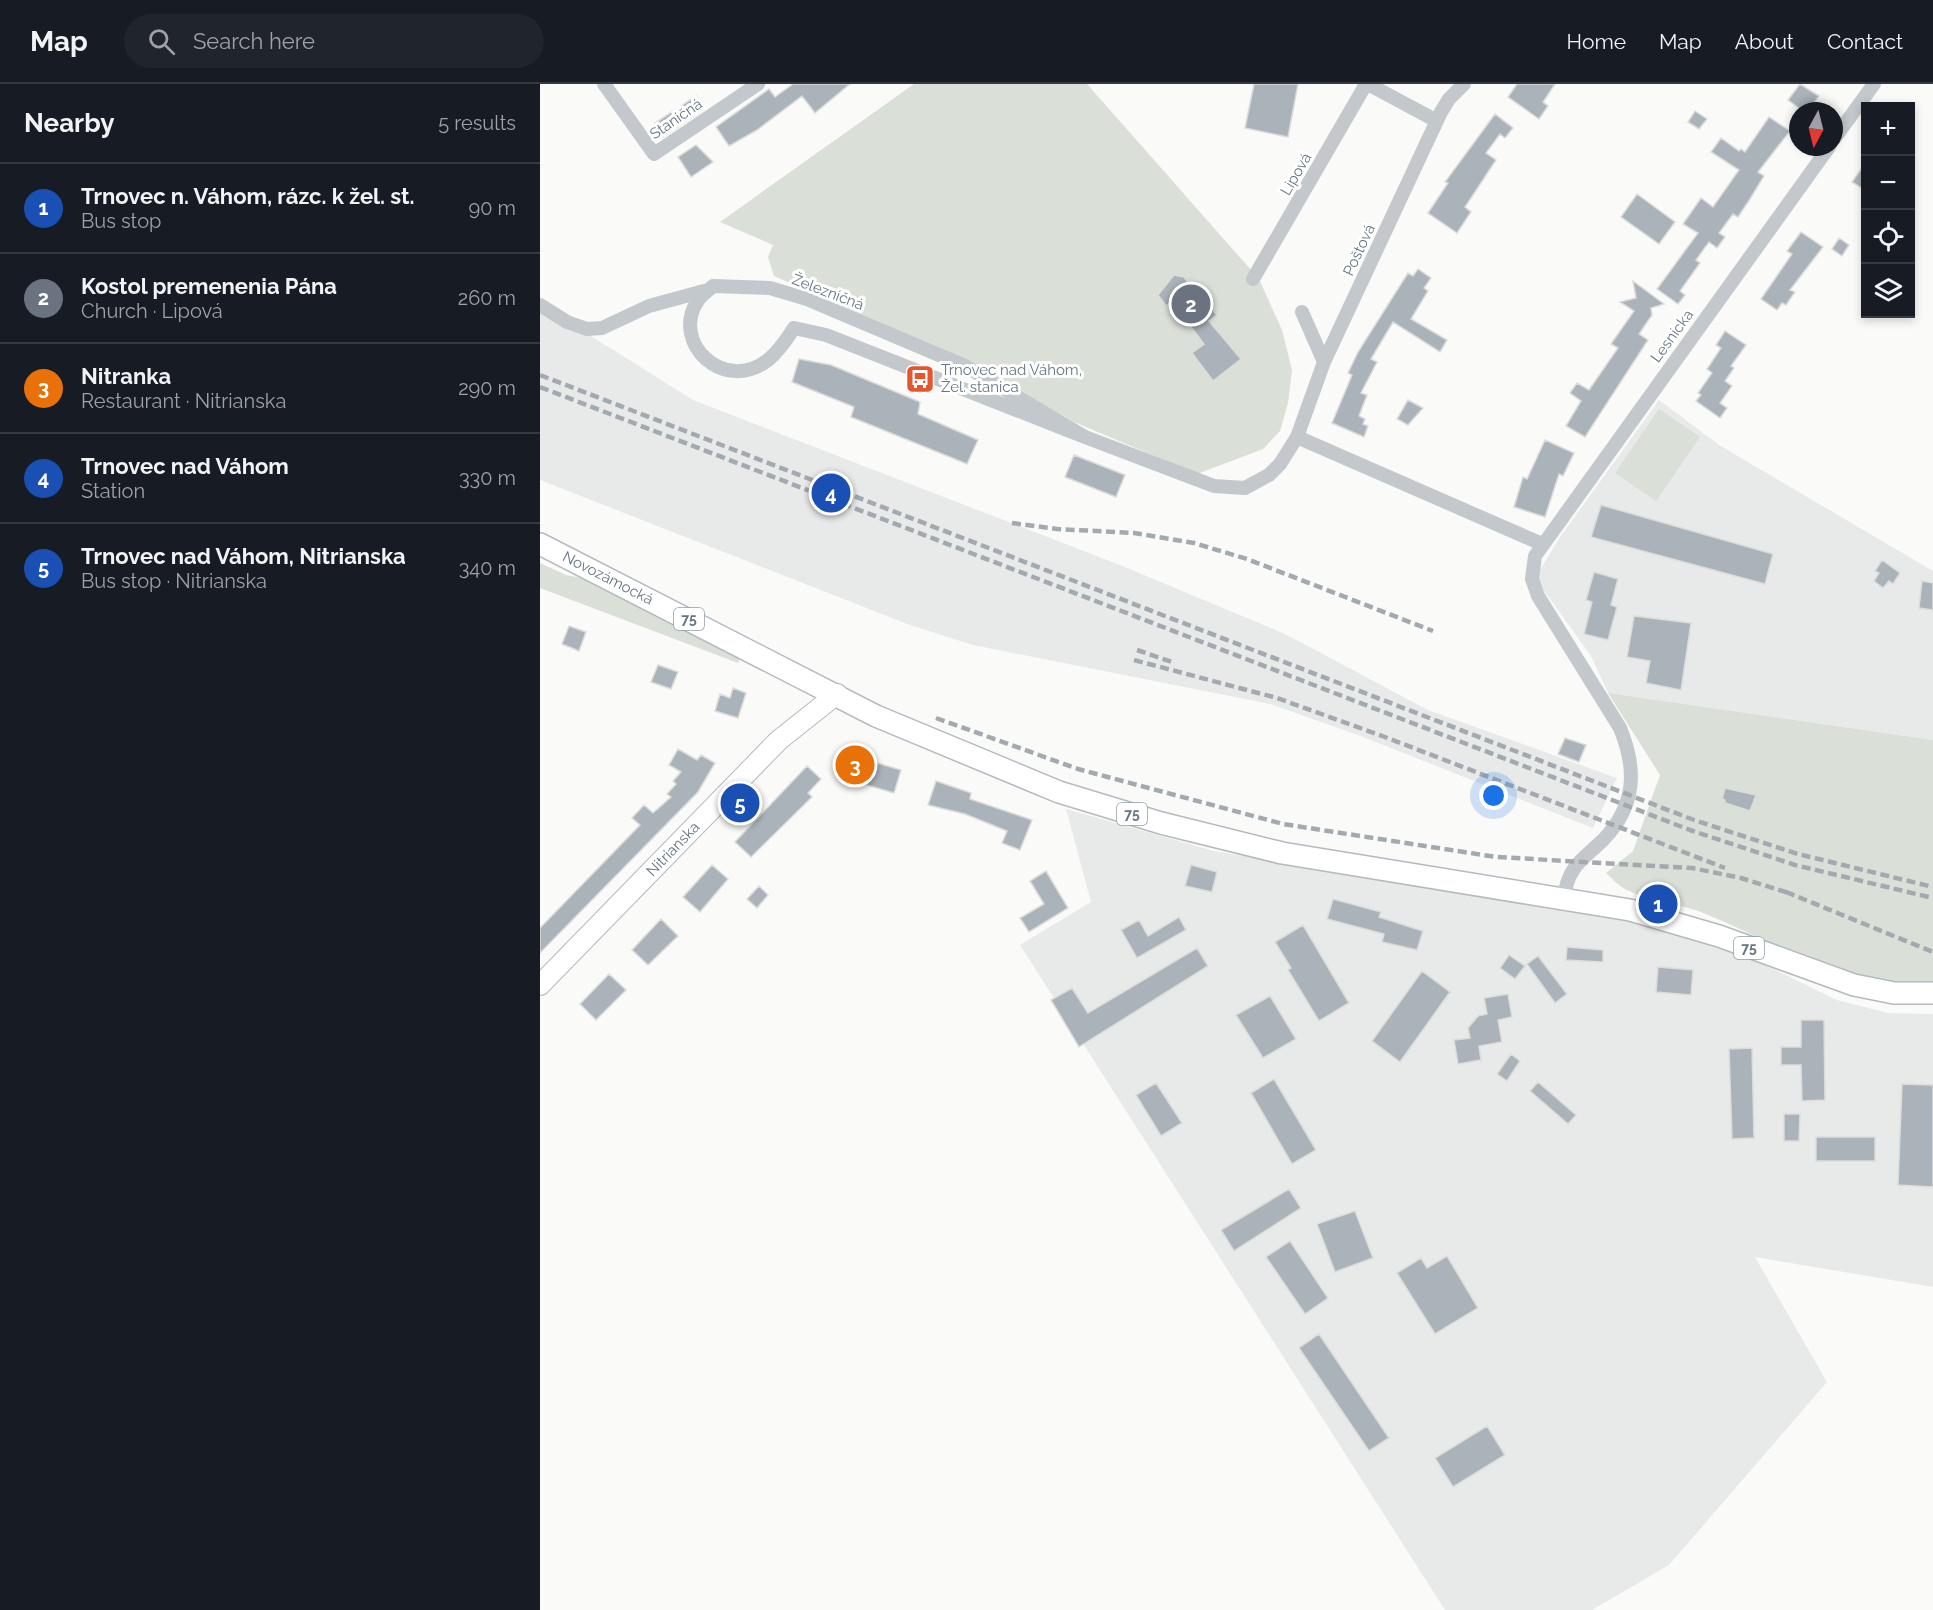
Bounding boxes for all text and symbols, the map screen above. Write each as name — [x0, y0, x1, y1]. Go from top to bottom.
search box — [124, 14, 544, 68]
text: Map — [30, 25, 88, 58]
icon: search — [145, 25, 178, 58]
text: Search here — [193, 28, 315, 54]
text: Home — [1567, 29, 1626, 54]
text: Map — [1659, 29, 1702, 54]
text: About — [1735, 29, 1794, 54]
text: Contact — [1827, 29, 1903, 54]
street label: Staničná — [646, 95, 706, 143]
north arrow — [1789, 102, 1843, 156]
map controls — [1861, 102, 1915, 318]
button: + — [1861, 102, 1915, 156]
text: Nearby — [24, 108, 114, 138]
text: 5 results — [438, 111, 516, 135]
street label: Lipová — [1277, 150, 1315, 198]
button: − — [1861, 156, 1915, 210]
text: Trnovec n. Váhom, rázc. k žel. st. — [81, 183, 415, 209]
text: 1 — [39, 196, 48, 220]
text: 90 m — [469, 196, 516, 220]
text: Bus stop — [81, 209, 161, 233]
button: locate — [1861, 210, 1915, 264]
street label: Poštová — [1339, 221, 1379, 279]
button: layers — [1861, 264, 1915, 318]
street label: Železničná — [790, 270, 866, 314]
text: Kostol premenenia Pána — [81, 273, 337, 299]
pin: 2 — [1172, 282, 1210, 326]
text: 2 — [38, 286, 49, 310]
text: 260 m — [458, 286, 516, 310]
text: Church · Lipová — [81, 299, 223, 323]
street label: Lesnícka — [1647, 306, 1697, 366]
place label: Trnovec nad Váhom, Žel. stanica — [941, 361, 1082, 396]
text: Nitranka — [81, 363, 171, 389]
bus stop icon: Trnovec nad Váhom, Žel. stanica — [904, 363, 936, 395]
text: 3 — [38, 376, 49, 400]
text: 290 m — [458, 376, 516, 400]
text: Restaurant · Nitrianska — [81, 389, 286, 413]
text: Trnovec nad Váhom — [81, 453, 289, 479]
text: 4 — [38, 466, 49, 490]
text: 330 m — [459, 466, 516, 490]
pin: 4 — [812, 470, 850, 516]
text: Station — [81, 479, 145, 503]
text: Trnovec nad Váhom, Nitrianska — [81, 543, 406, 569]
street label: Novozámocká — [560, 547, 656, 609]
text: 5 — [38, 556, 49, 580]
text: 340 m — [459, 556, 516, 580]
text: Bus stop · Nitrianska — [81, 569, 267, 593]
road number: 75 — [674, 608, 704, 630]
pin: 3 — [836, 742, 874, 788]
pin: 5 — [720, 780, 760, 826]
your location — [1479, 781, 1508, 810]
road number: 75 — [1117, 803, 1147, 825]
street label: Nitrianska — [643, 818, 703, 880]
pin: 1 — [1638, 882, 1678, 926]
road number: 75 — [1734, 937, 1764, 959]

